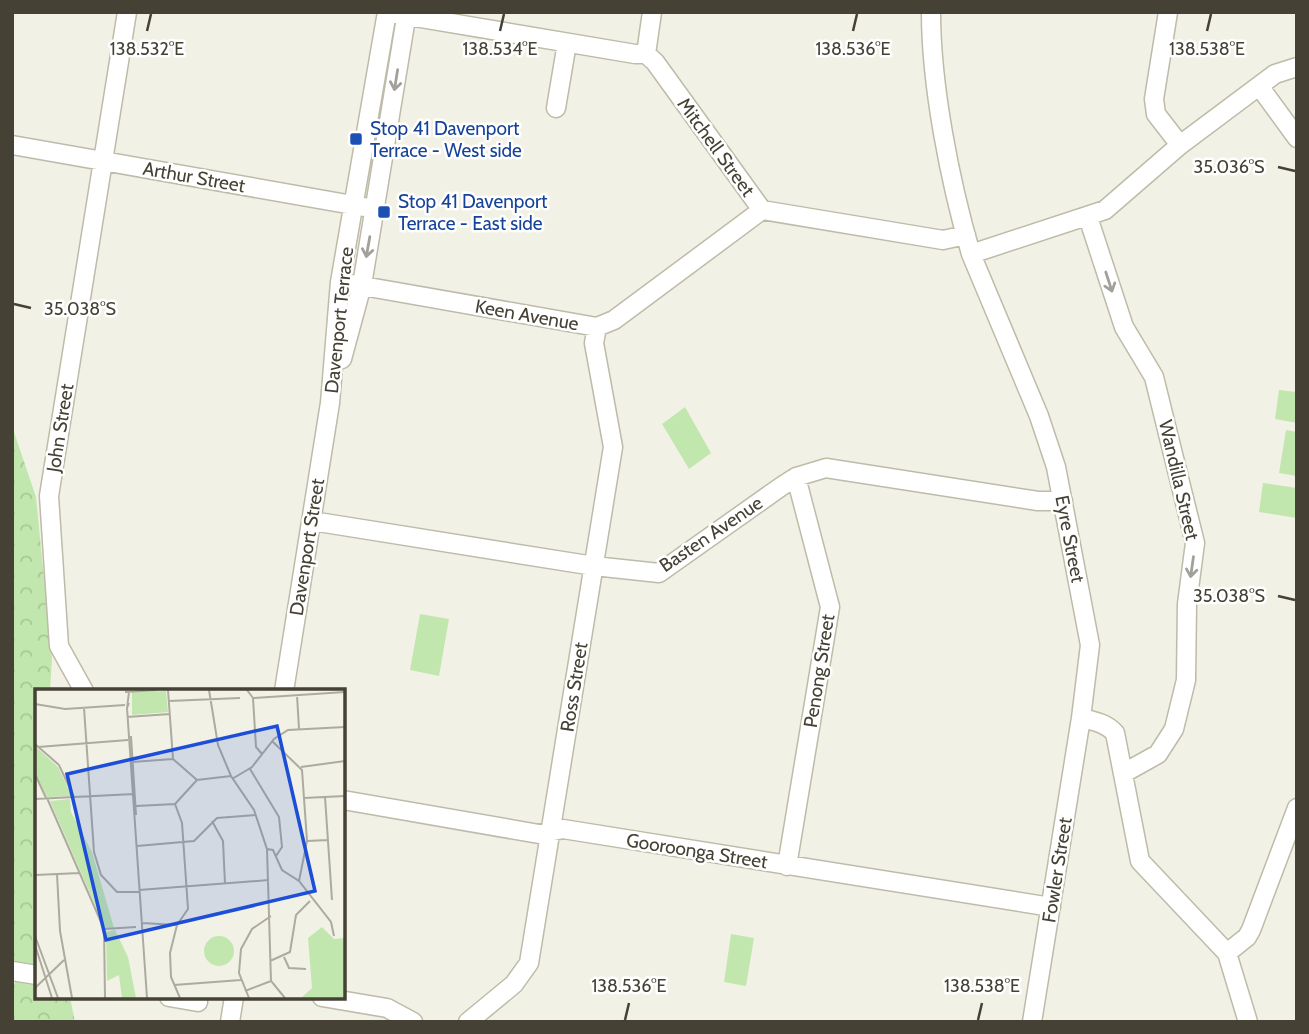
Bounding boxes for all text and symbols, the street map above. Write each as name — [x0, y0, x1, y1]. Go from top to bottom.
text: 138.532°E — [110, 38, 184, 60]
text: 138.534°E — [462, 38, 538, 60]
text: 138.536°E — [816, 38, 891, 60]
text: 138.538°E — [1169, 38, 1245, 60]
one-way arrow — [389, 68, 402, 91]
street label: Mitchell Street — [673, 93, 760, 201]
place label: Stop 41 Davenport Terrace - West side — [370, 117, 522, 162]
marker: Stop 41 Davenport Terrace - West side — [348, 131, 364, 147]
text: 35.036°S — [1194, 156, 1265, 178]
street label: Arthur Street — [141, 157, 248, 197]
place label: Stop 41 Davenport Terrace - East side — [398, 190, 548, 235]
marker: Stop 41 Davenport Terrace - East side — [376, 204, 392, 220]
one-way arrow — [361, 235, 374, 258]
street label: Davenport Terrace — [320, 245, 358, 394]
one-way arrow — [1103, 271, 1116, 293]
street label: Keen Avenue — [473, 295, 581, 335]
text: 35.038°S — [44, 298, 116, 320]
street label: John Street — [42, 382, 78, 475]
street label: Wandilla Street — [1154, 418, 1204, 543]
street label: Davenport Street — [285, 476, 329, 617]
street label: Basten Avenue — [655, 491, 767, 577]
street label: Eyre Street — [1050, 493, 1090, 585]
one-way arrow — [1185, 555, 1198, 577]
text: 35.038°S — [1193, 585, 1265, 607]
street label: Penong Street — [799, 612, 839, 729]
street label: Ross Street — [556, 640, 593, 733]
inset map — [35, 689, 345, 999]
street label: Fowler Street — [1037, 815, 1077, 924]
street label: Gooroonga Street — [625, 828, 770, 874]
text: 138.536°E — [592, 975, 667, 997]
text: 138.538°E — [944, 975, 1020, 997]

